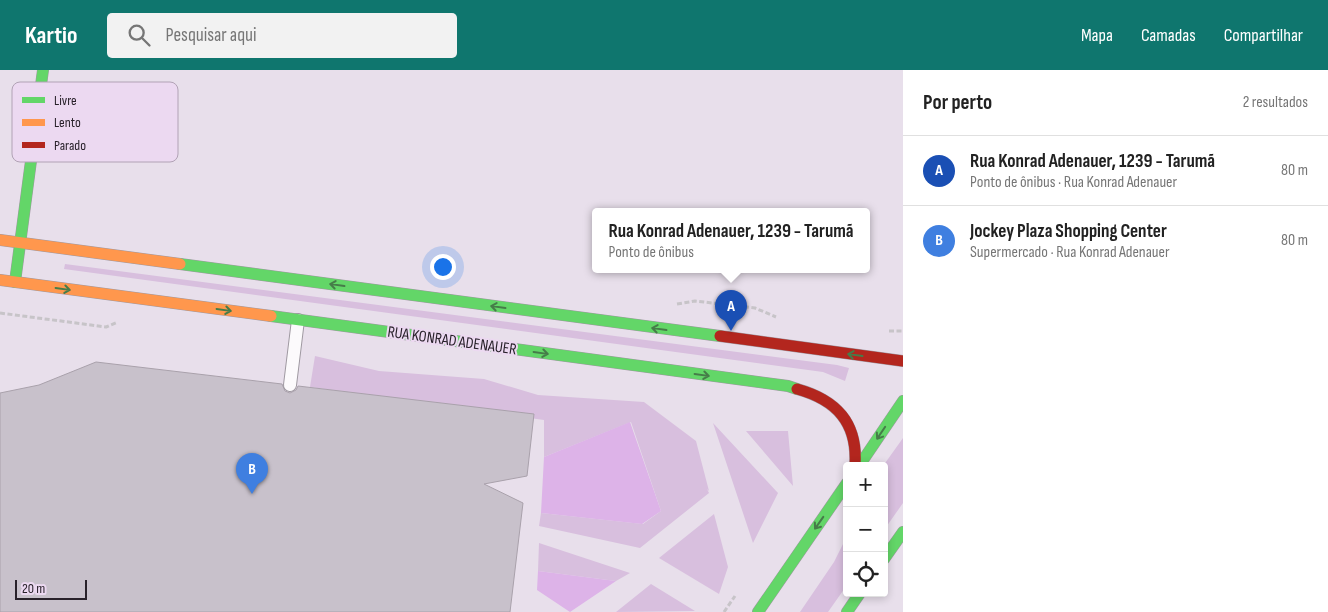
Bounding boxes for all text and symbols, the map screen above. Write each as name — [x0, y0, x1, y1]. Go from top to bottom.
search box — [107, 13, 457, 58]
text: Kartio — [25, 21, 77, 50]
icon: search — [125, 21, 153, 49]
text: Pesquisar aqui — [165, 24, 257, 47]
text: Mapa — [1081, 25, 1113, 46]
text: Camadas — [1141, 25, 1196, 46]
text: Compartilhar — [1224, 25, 1303, 46]
legend — [12, 82, 178, 162]
text: Por perto — [923, 90, 992, 115]
text: Livre — [54, 92, 77, 109]
text: 2 resultados — [1243, 93, 1308, 112]
text: Lento — [54, 114, 81, 131]
text: Parado — [54, 137, 86, 154]
text: Rua Konrad Adenauer, 1239 - Tarumã — [970, 150, 1215, 173]
text: A — [935, 161, 943, 180]
text: 80 m — [1281, 161, 1308, 180]
text: Ponto de ônibus · Rua Konrad Adenauer — [970, 173, 1177, 192]
popup — [592, 208, 870, 273]
text: Rua Konrad Adenauer, 1239 - Tarumã — [608, 220, 854, 243]
text: Jockey Plaza Shopping Center — [970, 220, 1167, 243]
text: B — [935, 231, 943, 250]
text: 80 m — [1281, 231, 1308, 250]
text: Ponto de ônibus — [608, 243, 694, 262]
text: Supermercado · Rua Konrad Adenauer — [970, 243, 1170, 262]
your location — [430, 254, 456, 280]
one-way arrow — [329, 280, 345, 290]
one-way arrow — [55, 284, 71, 294]
pin: A — [715, 290, 747, 331]
one-way arrow — [490, 302, 506, 312]
one-way arrow — [216, 306, 232, 316]
street label: RUA KONRAD ADENAUER — [386, 323, 518, 359]
one-way arrow — [651, 324, 667, 334]
one-way arrow — [533, 348, 549, 358]
one-way arrow — [847, 350, 863, 360]
one-way arrow — [694, 370, 710, 380]
one-way arrow — [876, 426, 886, 440]
pin: B — [236, 453, 268, 494]
map controls — [843, 462, 888, 597]
button: + — [843, 462, 888, 507]
button: − — [843, 507, 888, 552]
one-way arrow — [814, 516, 824, 530]
button: locate — [843, 552, 888, 597]
scale bar — [15, 577, 88, 600]
text: 20 m — [22, 580, 45, 597]

